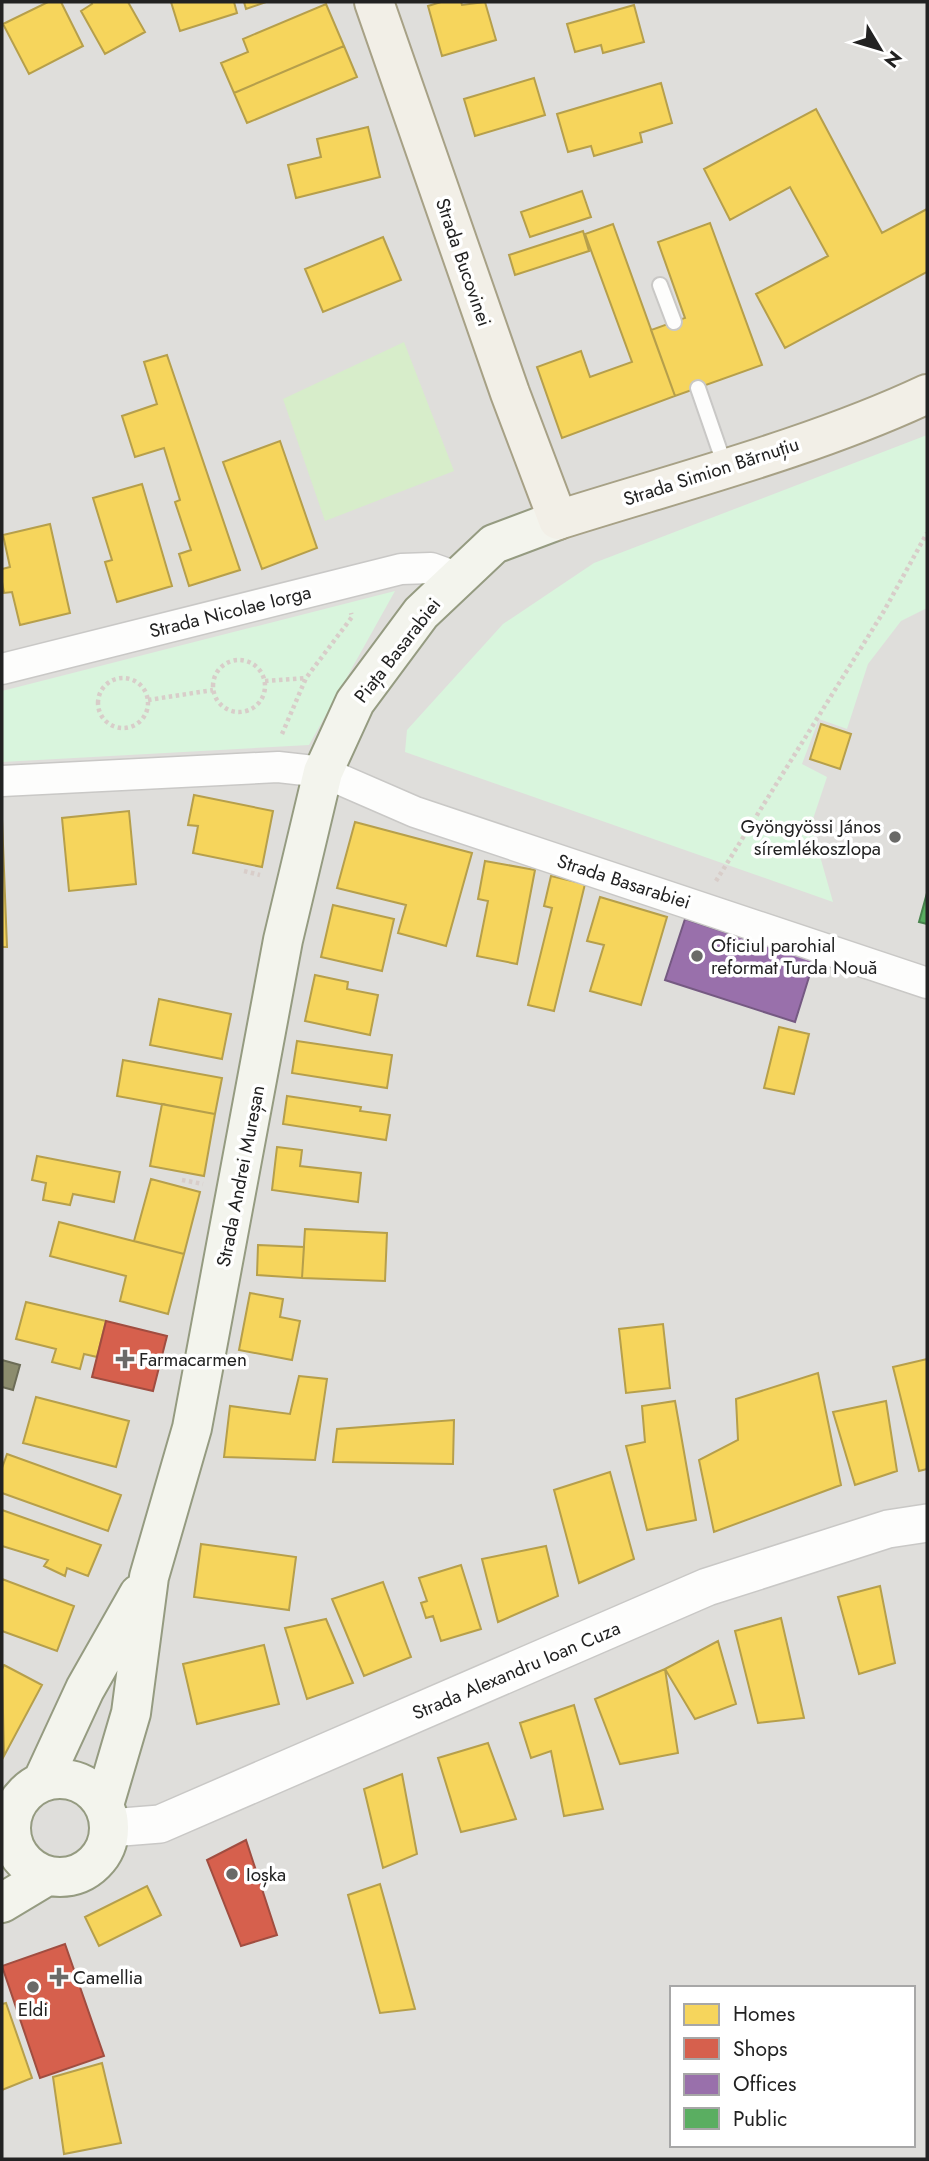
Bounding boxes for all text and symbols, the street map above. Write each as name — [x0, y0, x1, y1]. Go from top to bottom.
north arrow — [845, 14, 915, 84]
text: N — [878, 45, 908, 73]
street label: Strada Bucovinei — [429, 194, 498, 330]
street label: Strada Simion Bărnuțiu — [620, 430, 802, 513]
street label: Strada Nicolae Iorga — [146, 578, 314, 645]
street label: Piața Basarabiei — [348, 592, 447, 708]
place label: Gyöngyössi János síremlékoszlopa — [741, 813, 881, 862]
marker: Gyöngyössi János síremlékoszlopa — [887, 829, 903, 845]
street label: Strada Basarabiei — [554, 847, 694, 916]
place label: Oficiul parohial reformat Turda Nouă — [711, 932, 877, 981]
marker: Oficiul parohial reformat Turda Nouă — [689, 948, 705, 964]
street label: Strada Andrei Mureșan — [210, 1083, 271, 1269]
place label: Farmacarmen — [139, 1346, 247, 1373]
marker: Farmacarmen — [117, 1351, 133, 1367]
street label: Strada Alexandru Ioan Cuza — [408, 1614, 624, 1727]
place label: Ioșka — [246, 1861, 286, 1888]
marker: Ioșka — [224, 1866, 240, 1882]
place label: Camellia — [73, 1964, 143, 1991]
marker: Camellia — [51, 1969, 67, 1985]
marker: Eldi — [25, 1979, 41, 1995]
legend — [670, 1986, 915, 2147]
place label: Eldi — [18, 1996, 48, 2023]
text: Homes — [733, 1999, 795, 2029]
text: Shops — [733, 2034, 787, 2064]
text: Offices — [733, 2069, 796, 2099]
text: Public — [733, 2104, 787, 2134]

